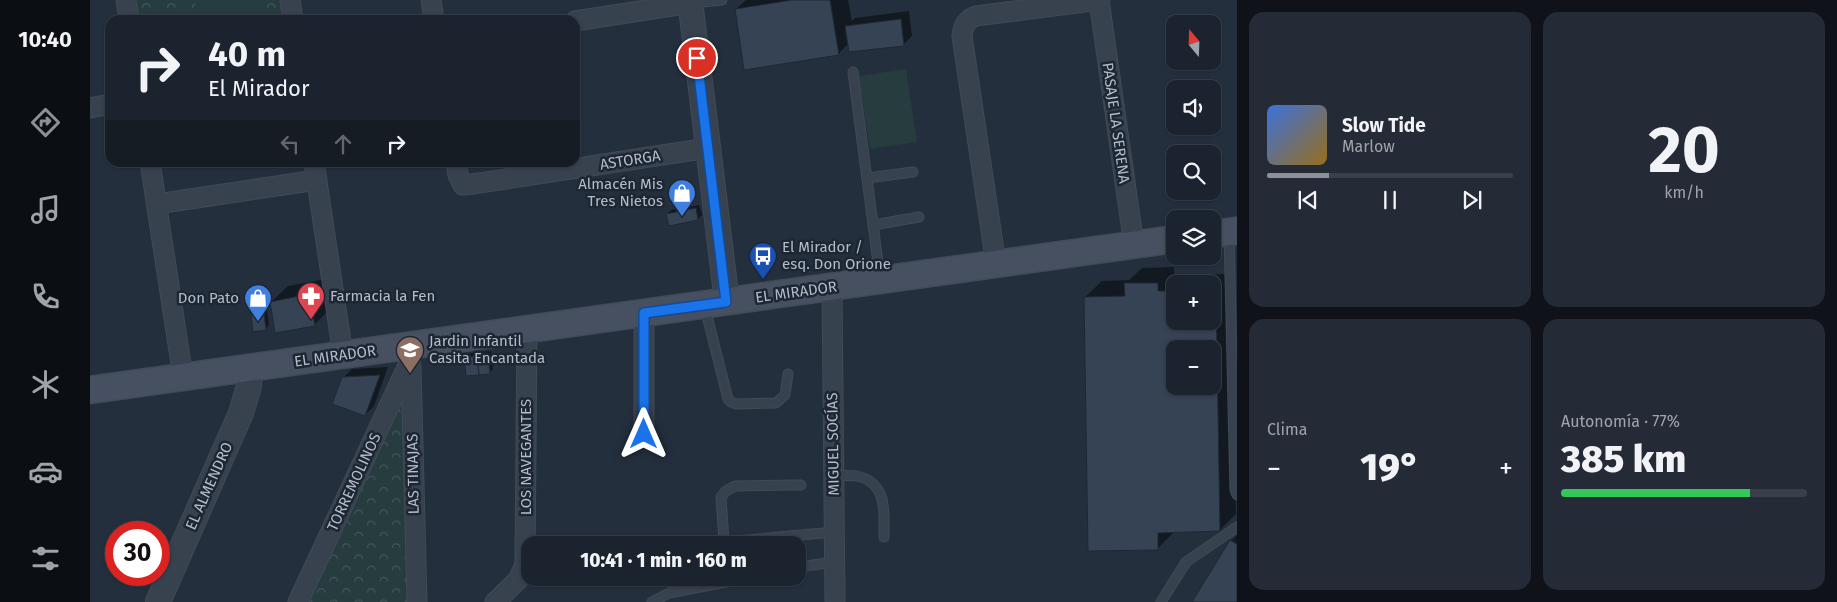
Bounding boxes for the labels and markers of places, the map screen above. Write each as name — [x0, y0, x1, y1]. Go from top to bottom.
pin — [676, 37, 718, 79]
place label: Almacén Mis Tres Nietos — [578, 175, 663, 210]
shop icon: Almacén Mis Tres Nietos — [667, 178, 697, 217]
place label: El Mirador / esq. Don Orione — [782, 238, 891, 273]
bus stop icon: El Mirador / esq. Don Orione — [748, 241, 778, 280]
pharmacy icon: Farmacia la Fen — [296, 281, 326, 320]
shop icon: Don Pato — [243, 283, 273, 322]
place label: Farmacia la Fen — [330, 287, 435, 305]
place label: Don Pato — [178, 289, 239, 307]
place label: Jardin Infantil Casita Encantada — [429, 332, 545, 367]
school or university icon: Jardin Infantil Casita Encantada — [395, 335, 425, 374]

